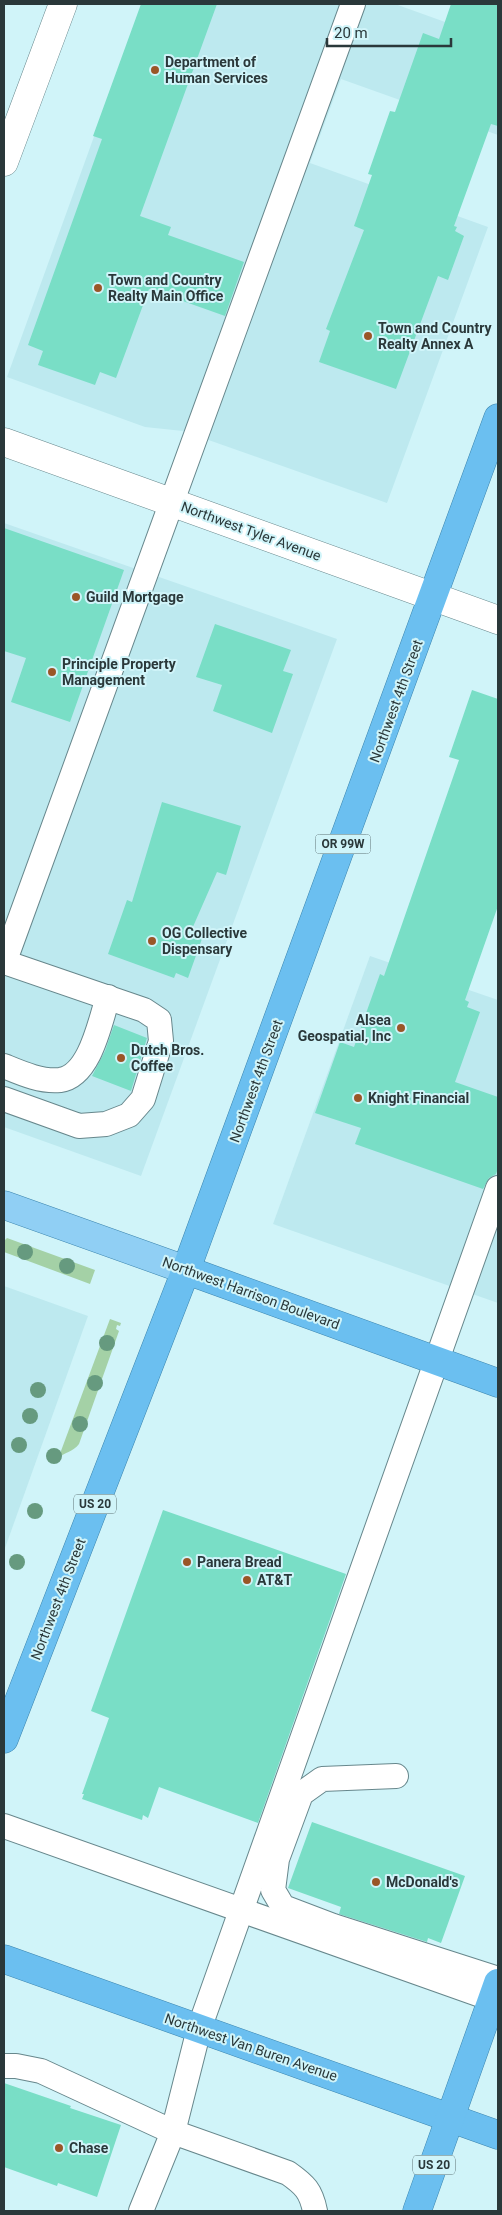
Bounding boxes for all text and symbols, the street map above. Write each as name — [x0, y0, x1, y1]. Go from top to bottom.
scale bar — [327, 15, 451, 47]
text: 20 m — [334, 24, 368, 42]
place label: Department of Human Services — [165, 54, 268, 86]
marker: Department of Human Services — [149, 64, 161, 76]
place label: Town and Country Realty Main Office — [108, 272, 224, 304]
marker: Town and Country Realty Main Office — [92, 282, 104, 294]
place label: Town and Country Realty Annex A — [378, 320, 492, 352]
marker: Town and Country Realty Annex A — [362, 330, 374, 342]
street label: Northwest Tyler Avenue — [179, 498, 323, 564]
place label: Guild Mortgage — [86, 589, 184, 605]
marker: Guild Mortgage — [70, 591, 82, 603]
street label: Northwest 4th Street — [366, 637, 426, 764]
place label: Principle Property Management — [62, 656, 177, 688]
marker: Principle Property Management — [46, 666, 58, 678]
road number: OR 99W — [316, 834, 370, 854]
place label: OG Collective Dispensary — [162, 925, 247, 957]
marker: OG Collective Dispensary — [146, 935, 158, 947]
place label: Alsea Geospatial, Inc — [298, 1012, 392, 1044]
street label: Northwest 4th Street — [226, 1017, 286, 1144]
marker: Alsea Geospatial, Inc — [395, 1022, 407, 1034]
place label: Dutch Bros. Coffee — [131, 1042, 204, 1074]
marker: Dutch Bros. Coffee — [115, 1052, 127, 1064]
place label: Knight Financial — [368, 1090, 469, 1106]
marker: Knight Financial — [352, 1092, 364, 1104]
street label: Northwest Harrison Boulevard — [160, 1253, 342, 1333]
road number: US 20 — [74, 1495, 116, 1514]
street label: Northwest 4th Street — [27, 1535, 89, 1662]
place label: Panera Bread — [197, 1554, 282, 1570]
marker: Panera Bread — [181, 1556, 193, 1568]
place label: AT&T — [257, 1572, 292, 1588]
marker: AT&T — [241, 1574, 253, 1586]
place label: McDonald's — [386, 1874, 458, 1890]
marker: McDonald's — [370, 1876, 382, 1888]
street label: Northwest Van Buren Avenue — [163, 2010, 339, 2084]
place label: Chase — [69, 2140, 109, 2156]
marker: Chase — [53, 2142, 65, 2154]
road number: US 20 — [413, 2156, 455, 2174]

